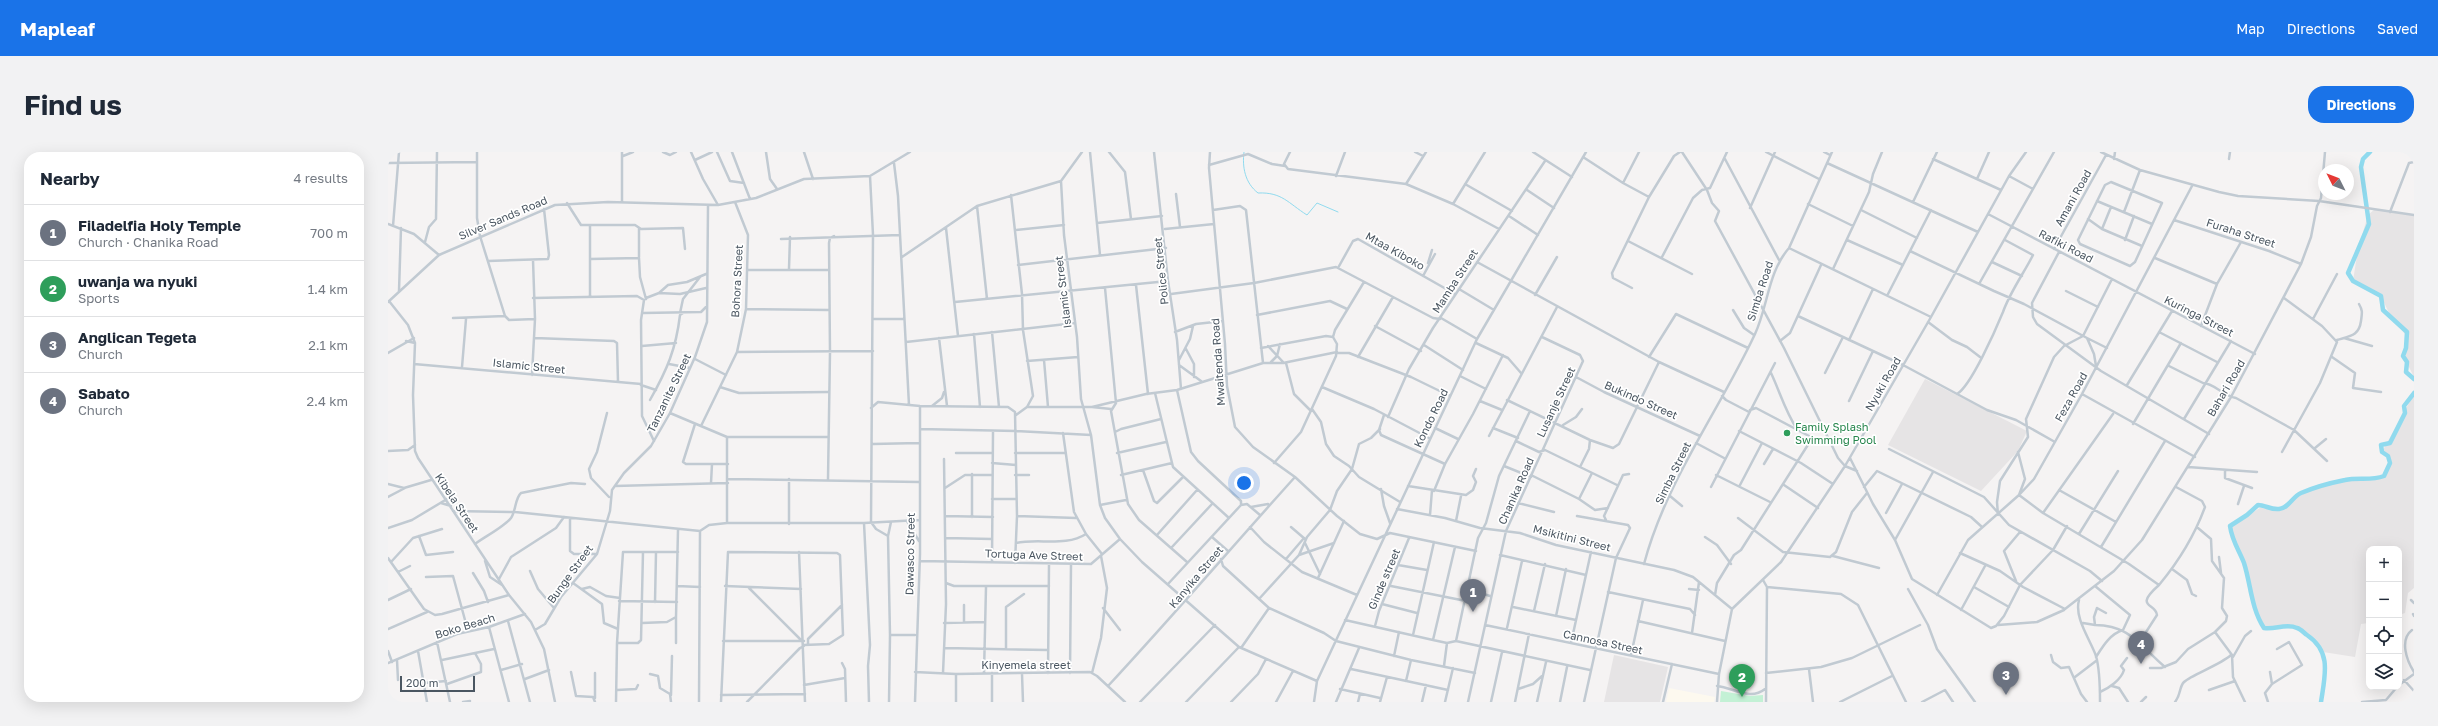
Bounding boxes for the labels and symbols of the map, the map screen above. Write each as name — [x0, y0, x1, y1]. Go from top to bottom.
north arrow — [2318, 164, 2354, 200]
street label: Amani Road — [2052, 167, 2093, 228]
street label: Silver Sands Road — [457, 193, 549, 242]
street label: Furaha Street — [2205, 215, 2277, 250]
street label: Rafiki Road — [2037, 226, 2096, 265]
street label: Mtaa Kiboko — [1363, 229, 1427, 272]
street label: Police Street — [1150, 237, 1171, 305]
street label: Bohora Street — [728, 244, 745, 318]
street label: Mamba Street — [1429, 246, 1480, 315]
street label: Islamic Street — [1052, 255, 1073, 329]
street label: Simba Road — [1744, 259, 1775, 323]
street label: Kuringa Street — [2162, 292, 2236, 339]
street label: Mwaitenda Road — [1208, 318, 1227, 406]
street label: Tanzanite Street — [644, 351, 693, 434]
street label: Nyuki Road — [1862, 354, 1903, 413]
street label: Islamic Street — [492, 355, 566, 376]
street label: Bahari Road — [2204, 357, 2247, 419]
street label: Lusanje Street — [1534, 365, 1578, 439]
street label: Feza Road — [2052, 370, 2089, 424]
street label: Bukindo Street — [1603, 378, 1680, 421]
street label: Kondo Road — [1411, 386, 1450, 449]
place label: Family Splash Swimming Pool — [1795, 420, 1877, 446]
marker: Family Splash Swimming Pool — [1782, 428, 1792, 438]
street label: Simba Street — [1652, 439, 1693, 506]
street label: Chanika Road — [1495, 455, 1536, 526]
street label: Kibela Street — [433, 471, 482, 535]
your location — [1234, 473, 1254, 493]
street label: Dawasco Street — [902, 513, 917, 595]
street label: Msikitini Street — [1532, 522, 1612, 553]
street label: Bunge Street — [544, 542, 595, 606]
street label: Kanyika Street — [1166, 543, 1225, 610]
street label: Tortuga Ave Street — [985, 546, 1083, 563]
street label: Ginde street — [1365, 546, 1402, 611]
pin: 1 — [1460, 579, 1486, 612]
street label: Boko Beach — [433, 610, 496, 641]
street label: Cannosa Street — [1562, 627, 1644, 656]
pin: 4 — [2128, 631, 2154, 664]
street label: Kinyemela street — [981, 658, 1071, 671]
pin: 3 — [1993, 662, 2019, 695]
pin: 2 — [1729, 664, 1755, 697]
scale bar — [400, 674, 475, 693]

